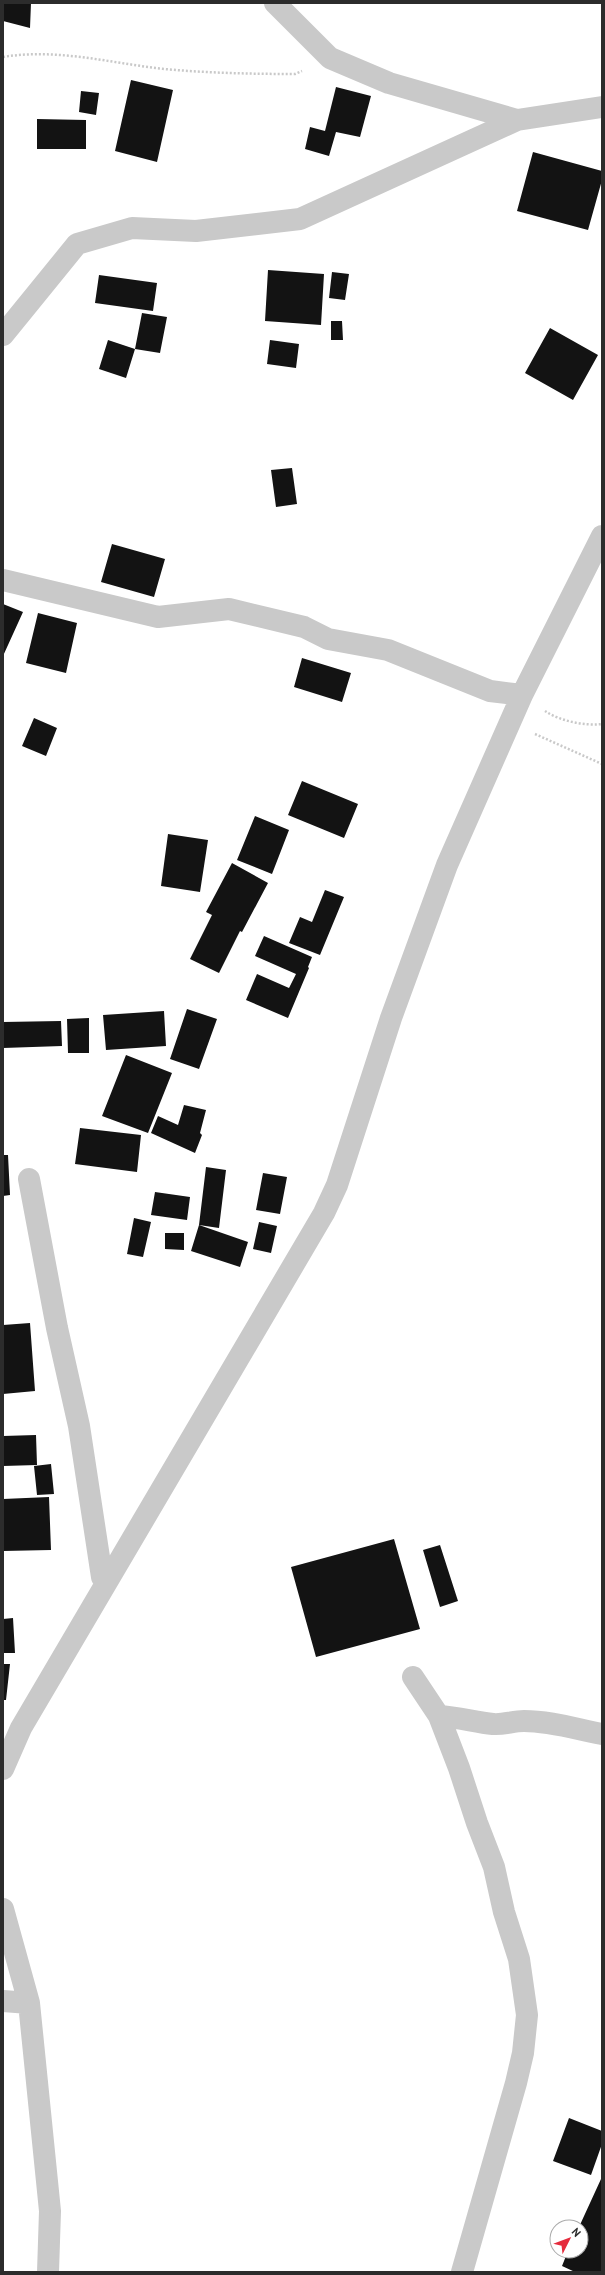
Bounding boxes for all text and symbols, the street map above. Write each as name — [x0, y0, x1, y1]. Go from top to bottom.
north arrow — [549, 2219, 589, 2259]
text: N — [569, 2225, 584, 2240]

